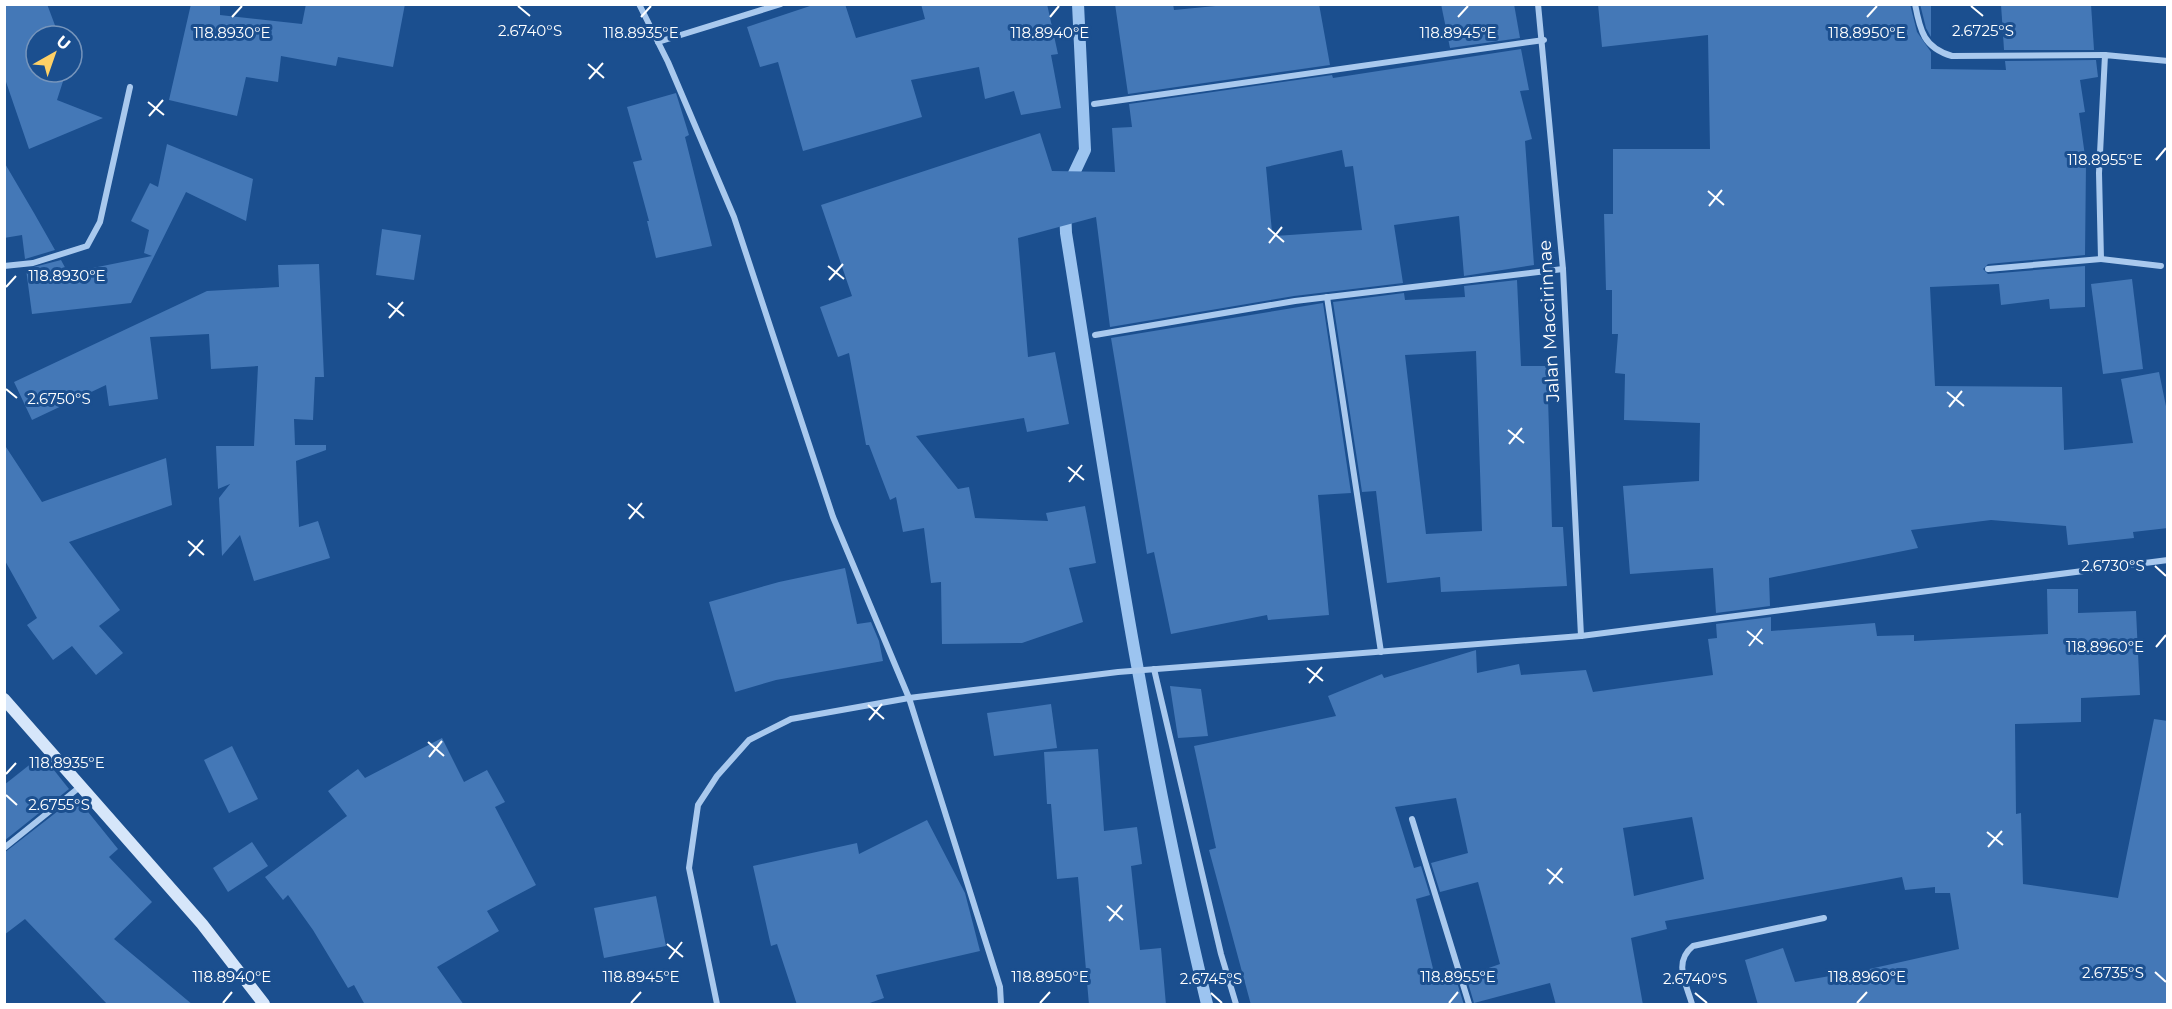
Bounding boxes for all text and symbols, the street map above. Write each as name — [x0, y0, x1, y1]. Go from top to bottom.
text: 2.6740°S — [498, 21, 562, 40]
text: 2.6725°S — [1952, 21, 2014, 40]
text: 118.8930°E — [193, 23, 271, 42]
text: 118.8935°E — [603, 23, 679, 42]
text: 118.8940°E — [1011, 23, 1089, 42]
text: 118.8945°E — [1419, 23, 1497, 42]
text: 118.8950°E — [1828, 23, 1906, 42]
north arrow — [24, 24, 84, 84]
text: U — [52, 32, 74, 54]
text: 118.8955°E — [2067, 150, 2143, 169]
street label: Jalan Maccirinnae — [1534, 239, 1564, 404]
text: 118.8930°E — [28, 266, 106, 285]
text: 2.6750°S — [27, 389, 91, 408]
text: 2.6730°S — [2081, 556, 2145, 575]
text: 118.8960°E — [2066, 637, 2144, 656]
text: 118.8935°E — [29, 753, 105, 772]
text: 2.6755°S — [28, 795, 90, 814]
text: 2.6735°S — [2082, 963, 2144, 982]
text: 118.8940°E — [193, 967, 271, 986]
text: 118.8945°E — [602, 967, 680, 986]
text: 118.8950°E — [1011, 967, 1089, 986]
text: 118.8955°E — [1420, 967, 1496, 986]
text: 118.8960°E — [1828, 967, 1906, 986]
text: 2.6745°S — [1180, 969, 1242, 988]
text: 2.6740°S — [1663, 969, 1727, 988]

